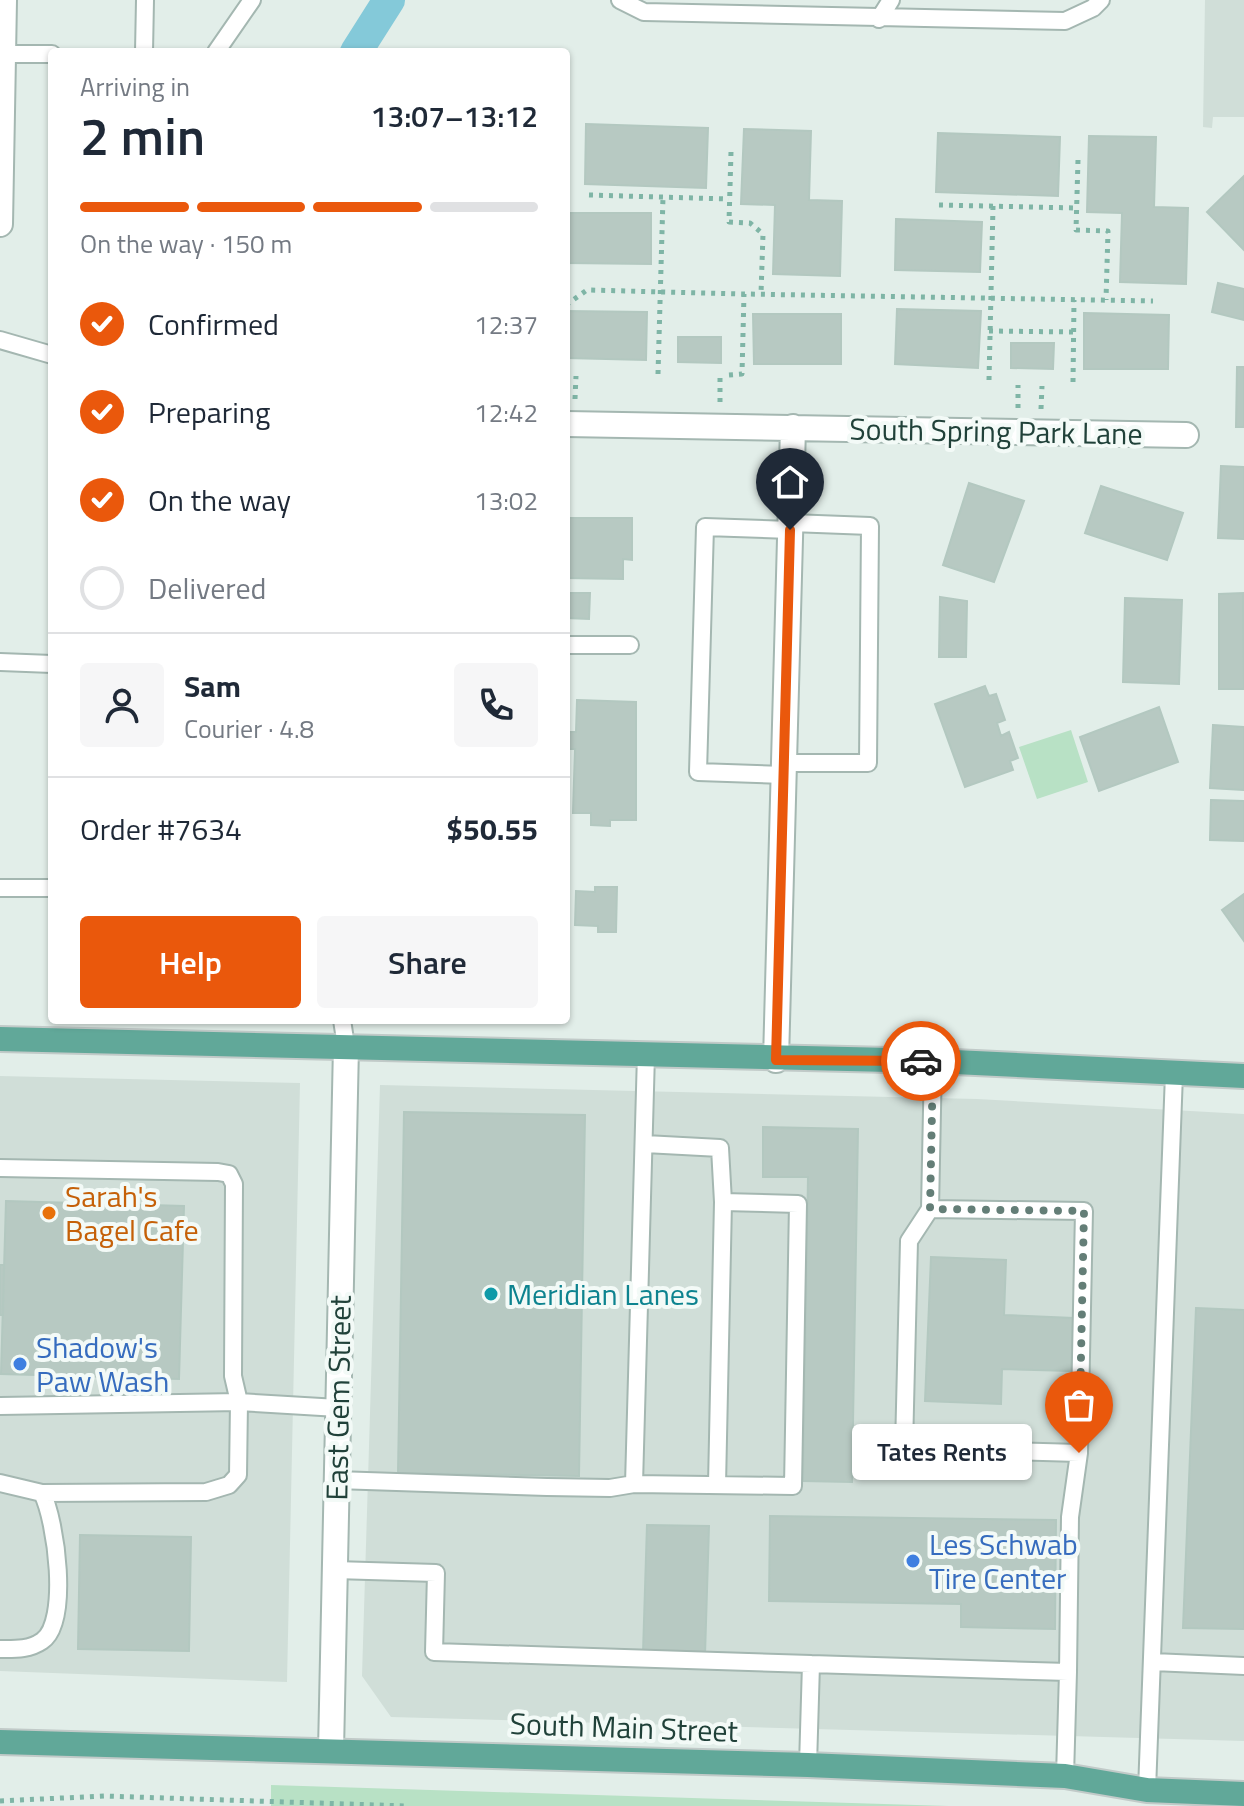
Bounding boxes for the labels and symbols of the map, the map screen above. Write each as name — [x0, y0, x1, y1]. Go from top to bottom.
street label: South Spring Park Lane — [849, 405, 1143, 457]
pin — [756, 448, 824, 530]
courier — [881, 1021, 961, 1101]
place label: Sarah's Bagel Cafe — [65, 1173, 199, 1253]
marker: Sarah's Bagel Cafe — [40, 1204, 58, 1222]
place label: Meridian Lanes — [507, 1271, 699, 1317]
marker: Meridian Lanes — [482, 1285, 500, 1303]
street label: East Gem Street — [313, 1294, 363, 1501]
place label: Shadow's Paw Wash — [36, 1324, 169, 1404]
marker: Shadow's Paw Wash — [11, 1355, 29, 1373]
pin — [1045, 1371, 1113, 1453]
callout: Tates Rents — [851, 1425, 1031, 1481]
place label: Les Schwab Tire Center — [929, 1521, 1078, 1601]
marker: Les Schwab Tire Center — [904, 1552, 922, 1570]
street label: South Main Street — [509, 1700, 739, 1754]

